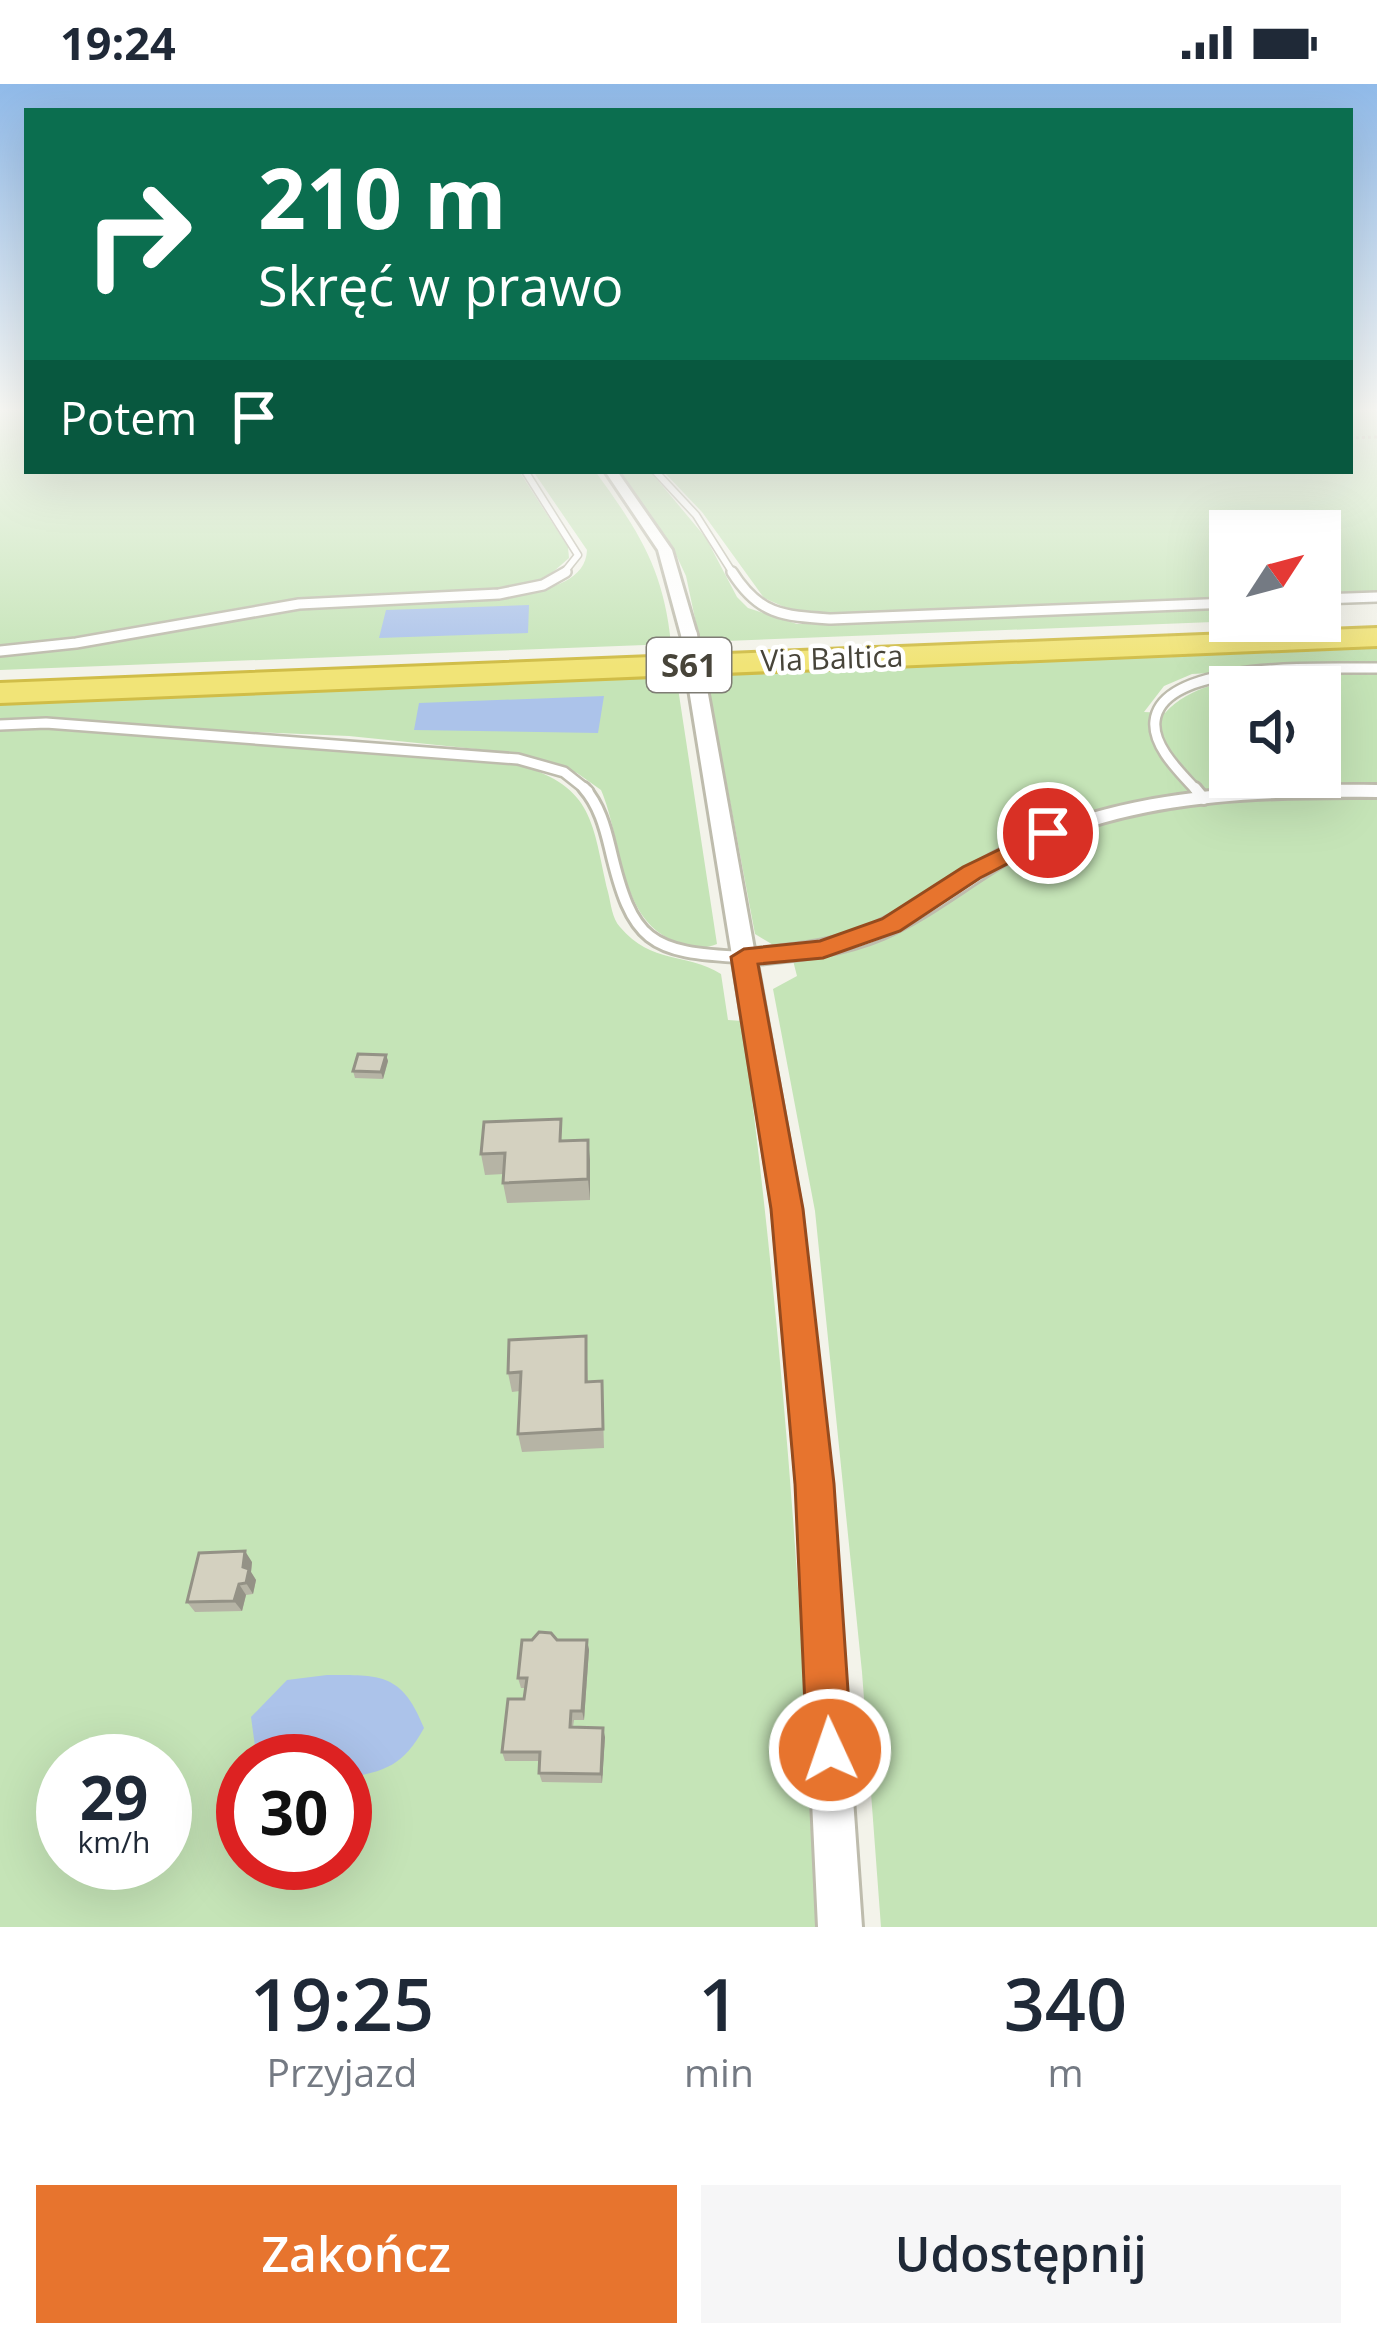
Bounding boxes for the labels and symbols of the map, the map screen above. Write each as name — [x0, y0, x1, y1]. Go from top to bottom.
north arrow — [1209, 510, 1341, 642]
street label: Via Baltica — [760, 635, 904, 680]
road number: S61 — [647, 638, 731, 692]
pin — [997, 782, 1099, 884]
position arrow — [767, 1687, 893, 1813]
speed limit sign: 30 — [216, 1734, 372, 1890]

